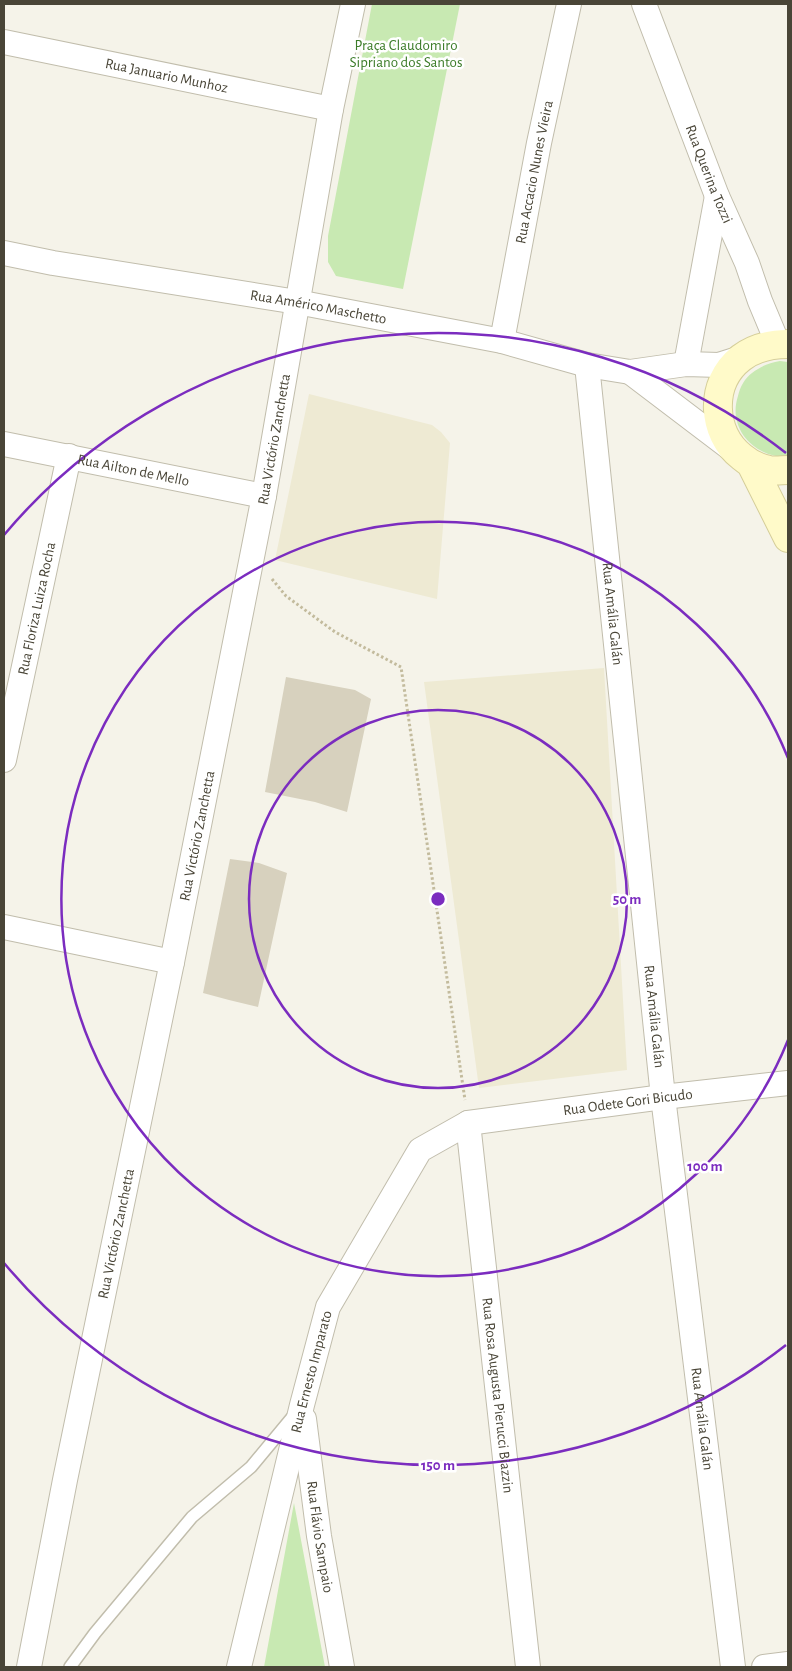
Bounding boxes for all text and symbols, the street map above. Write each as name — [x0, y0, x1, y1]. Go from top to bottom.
park label: Praça Claudomiro Sipriano dos Santos — [350, 38, 462, 70]
street label: Rua Januario Munhoz — [104, 56, 229, 96]
street label: Rua Accacio Nunes Vieira — [513, 99, 556, 245]
street label: Rua Querina Tozzi — [683, 123, 735, 226]
street label: Rua Américo Maschetto — [249, 288, 388, 327]
street label: Rua Victório Zanchetta — [255, 373, 293, 506]
street label: Rua Ailton de Mello — [76, 452, 191, 489]
street label: Rua Floriza Luiza Rocha — [15, 541, 58, 676]
street label: Rua Amália Galán — [600, 562, 625, 666]
street label: Rua Victório Zanchetta — [177, 769, 218, 902]
centre of rings — [429, 890, 447, 908]
text: 50 m — [613, 892, 641, 907]
street label: Rua Amália Galán — [641, 964, 667, 1069]
street label: Rua Odete Gori Bicudo — [562, 1087, 693, 1118]
text: 100 m — [687, 1159, 723, 1174]
street label: Rua Victório Zanchetta — [96, 1167, 137, 1300]
street label: Rua Rosa Augusta Pierucci Biazzin — [479, 1297, 516, 1494]
street label: Rua Ernesto Imparato — [289, 1309, 335, 1434]
street label: Rua Amália Galán — [688, 1366, 716, 1471]
text: 150 m — [421, 1458, 455, 1473]
street label: Rua Flávio Sampaio — [304, 1480, 336, 1594]

